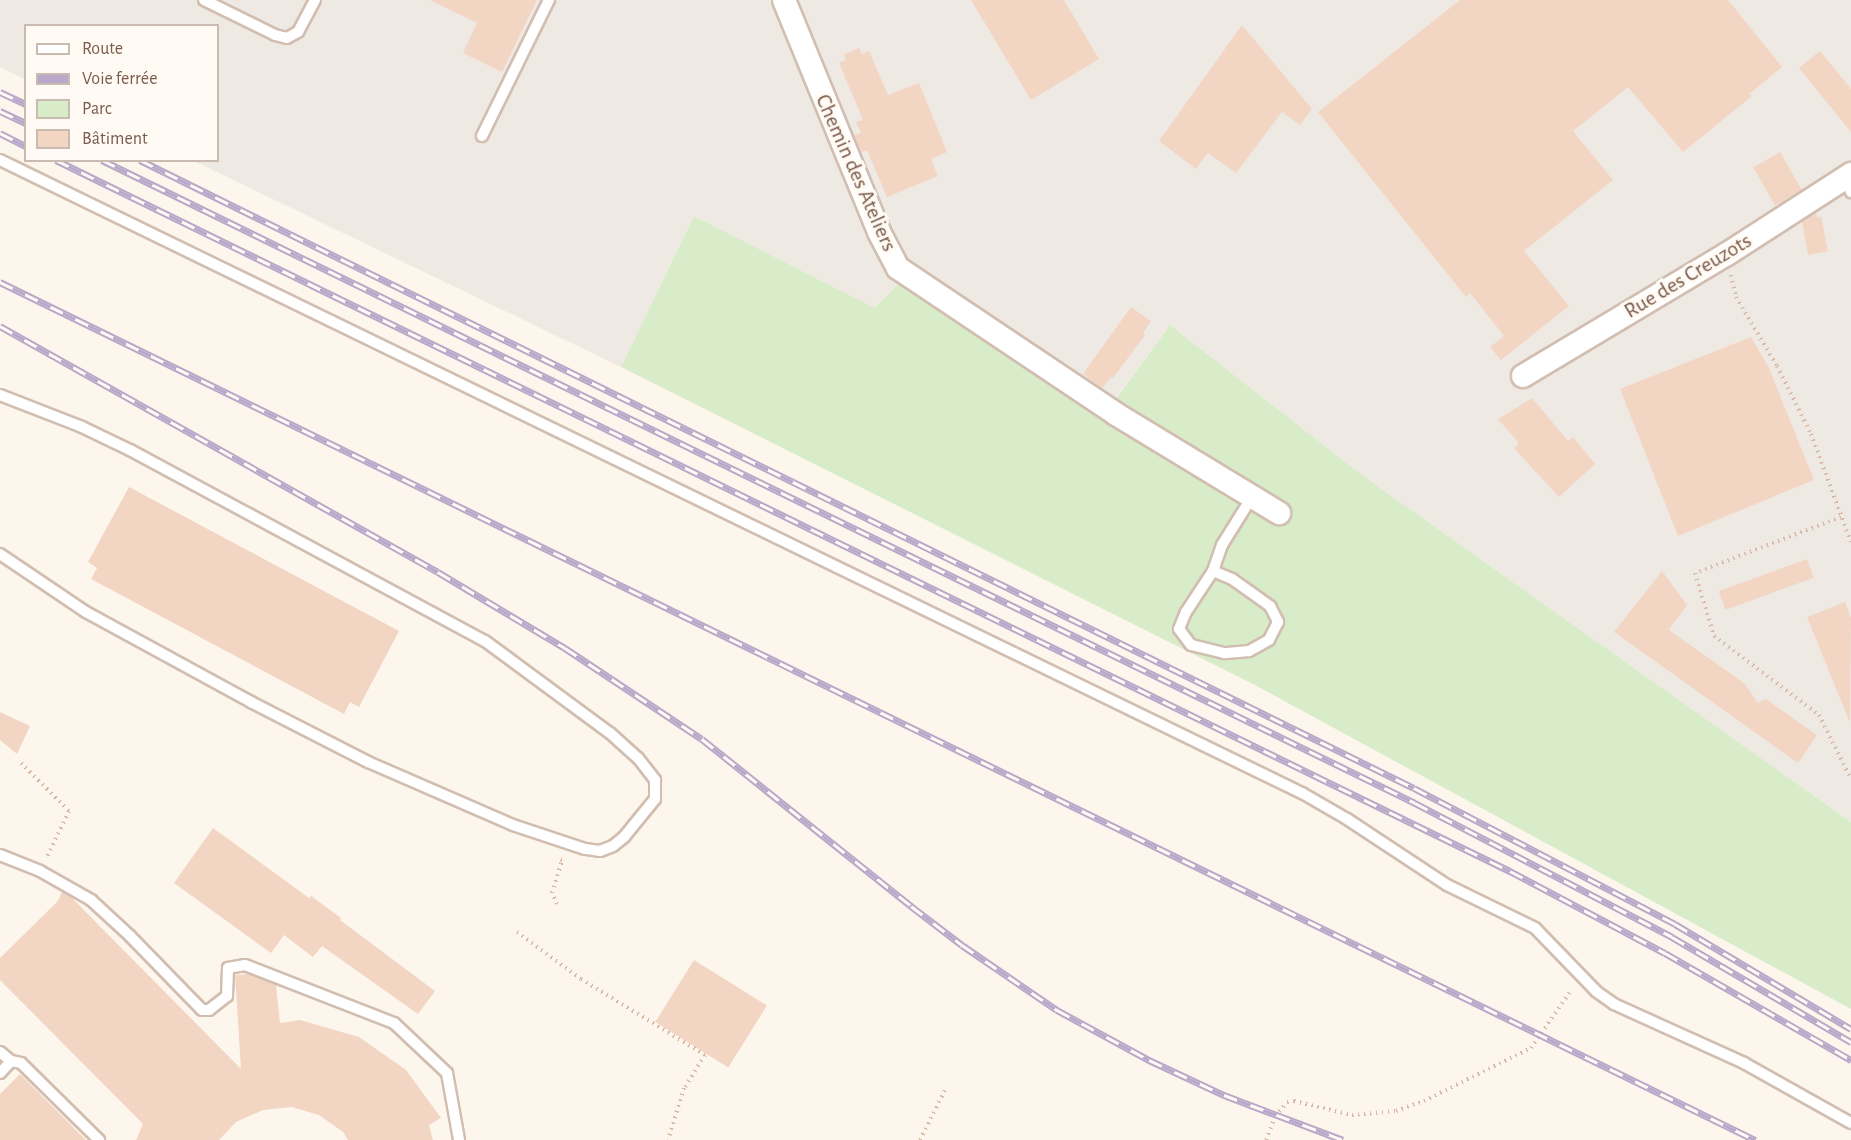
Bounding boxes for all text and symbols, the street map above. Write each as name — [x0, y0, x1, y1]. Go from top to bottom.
legend — [24, 24, 219, 162]
text: Route — [82, 40, 123, 58]
text: Voie ferrée — [82, 70, 157, 88]
street label: Chemin des Ateliers — [809, 90, 903, 256]
text: Parc — [82, 100, 112, 118]
text: Bâtiment — [82, 130, 148, 148]
street label: Rue des Creuzots — [1619, 228, 1757, 324]

